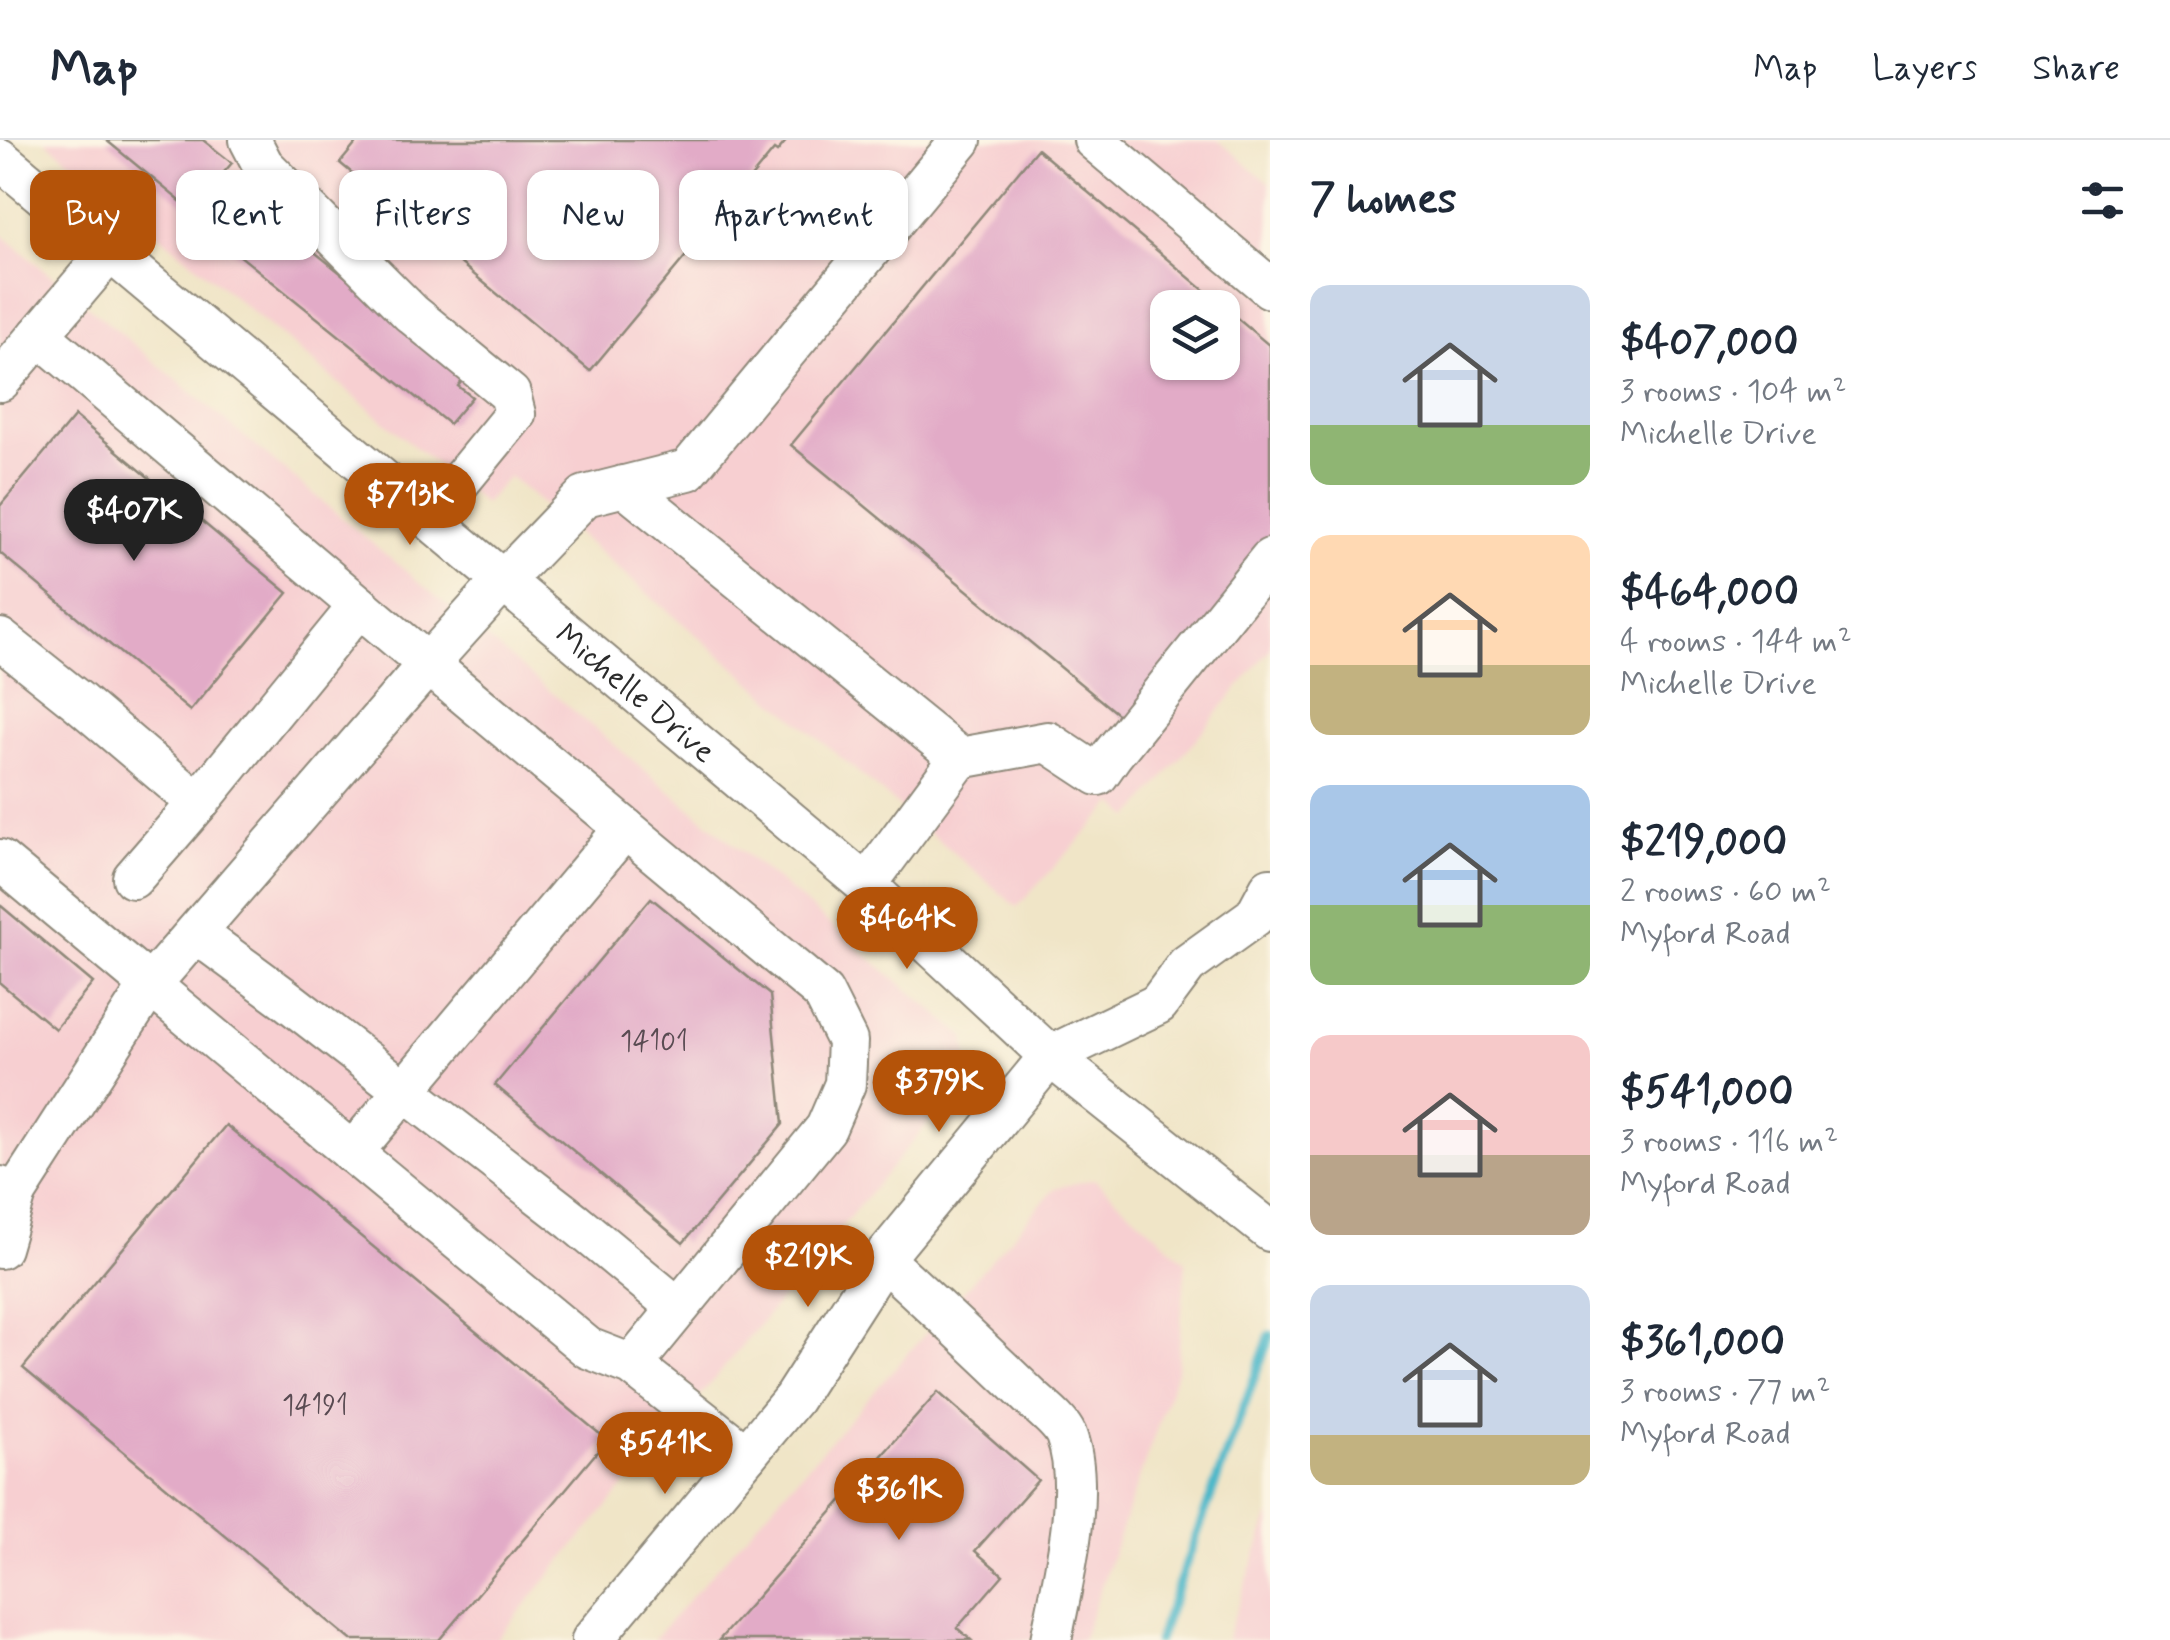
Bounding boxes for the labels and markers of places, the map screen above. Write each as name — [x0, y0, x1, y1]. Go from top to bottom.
pin: $713K — [340, 463, 480, 548]
pin: $407K — [64, 479, 204, 564]
pin: $464K — [837, 887, 977, 972]
pin: $379K — [869, 1050, 1009, 1135]
pin: $219K — [738, 1225, 878, 1310]
pin: $541K — [595, 1412, 735, 1497]
pin: $361K — [829, 1458, 969, 1543]

